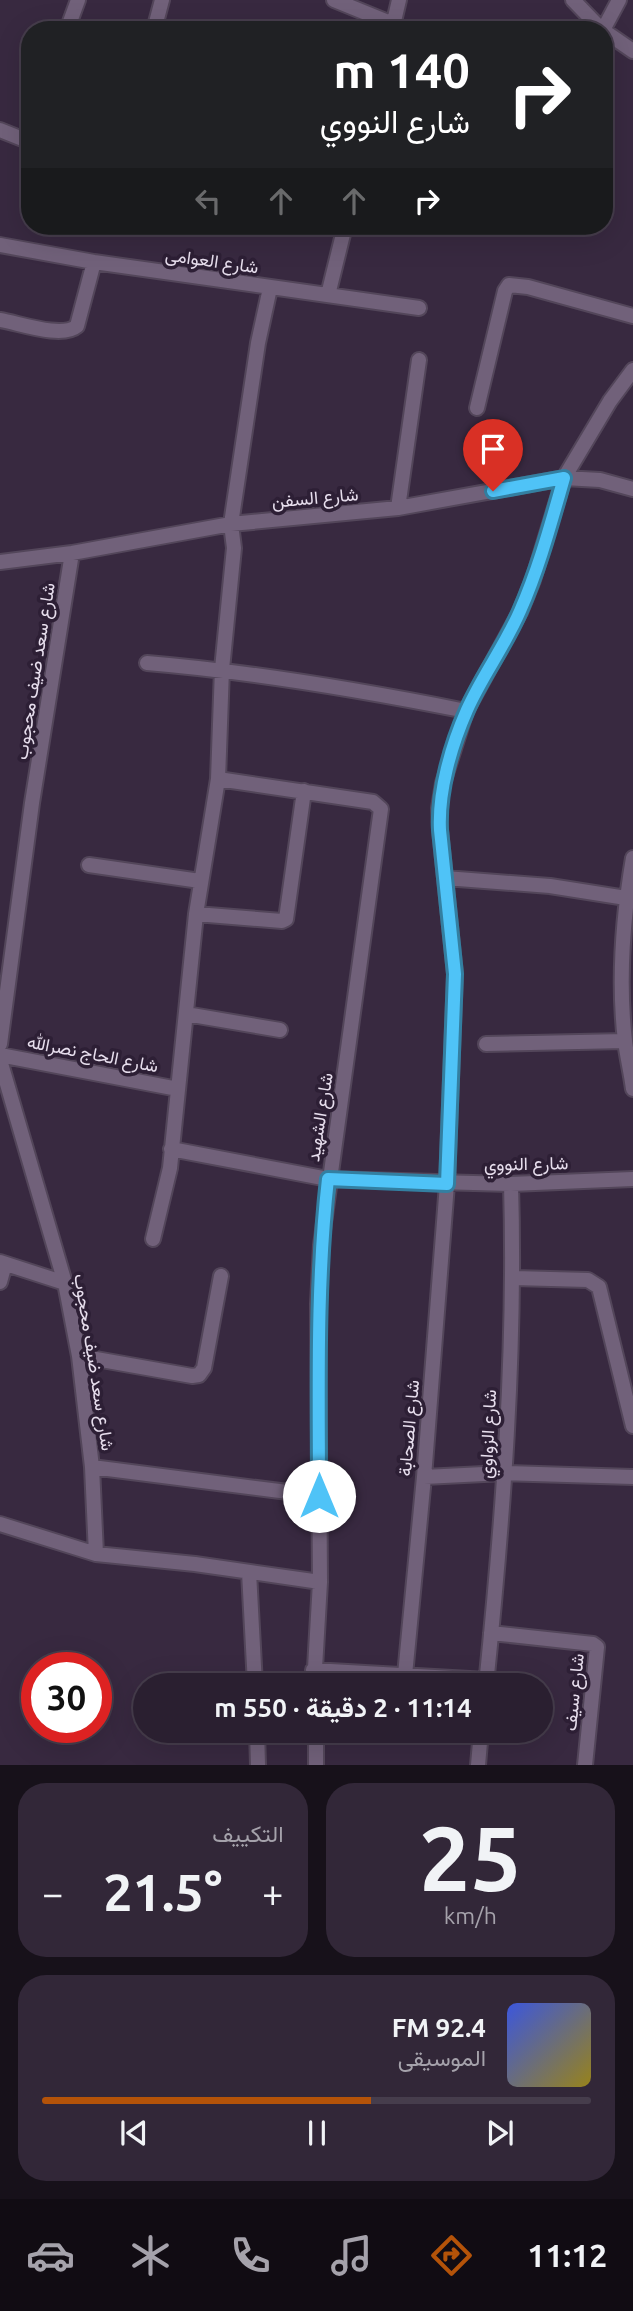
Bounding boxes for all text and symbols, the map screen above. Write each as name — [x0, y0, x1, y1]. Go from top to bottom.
text: 140 m — [333, 42, 470, 97]
icon: right — [494, 49, 585, 140]
text: شارع النووي — [320, 103, 470, 139]
icon: left — [189, 182, 227, 220]
icon: ahead — [262, 182, 300, 220]
icon: ahead — [335, 182, 373, 220]
icon: right — [408, 182, 446, 220]
street label: شارع العوامى — [164, 244, 260, 279]
pin — [463, 419, 523, 491]
icon: arrive — [474, 430, 512, 468]
street label: شارع السفن — [271, 483, 359, 514]
street label: شارع سعد ضيف محجوب — [10, 581, 61, 761]
street label: شارع الحاج نصرالله — [25, 1030, 160, 1078]
street label: شارع الشهيد — [302, 1071, 339, 1163]
street label: شارع النووي — [484, 1152, 569, 1180]
street label: شارع سعد ضيف محجوب — [68, 1272, 119, 1452]
street label: شارع الصحابة — [394, 1379, 425, 1477]
street label: شارع الزواوي — [475, 1389, 505, 1479]
position arrow — [282, 1459, 356, 1533]
speed limit sign: 30 — [21, 1652, 112, 1743]
street label: شارع سيف — [559, 1652, 590, 1732]
text: 11:14 · 2 دقيقة · 550 m — [214, 1693, 472, 1722]
text: 25 — [419, 1806, 522, 1908]
text: التكييف — [212, 1821, 284, 1846]
text: 21.5° — [103, 1863, 222, 1921]
text: − — [42, 1872, 63, 1914]
text: + — [262, 1872, 283, 1914]
text: km/h — [444, 1903, 497, 1928]
text: 92.4 FM — [392, 2013, 486, 2042]
text: الموسيقى — [398, 2045, 486, 2070]
icon: previous — [115, 2114, 153, 2152]
icon: pause — [298, 2114, 336, 2152]
icon: next — [481, 2114, 519, 2152]
icon: car — [26, 2231, 75, 2280]
icon: climate — [126, 2231, 175, 2280]
icon: phone — [226, 2231, 275, 2280]
icon: music — [327, 2231, 376, 2280]
icon: directions — [427, 2231, 476, 2280]
text: 11:12 — [527, 2237, 607, 2273]

